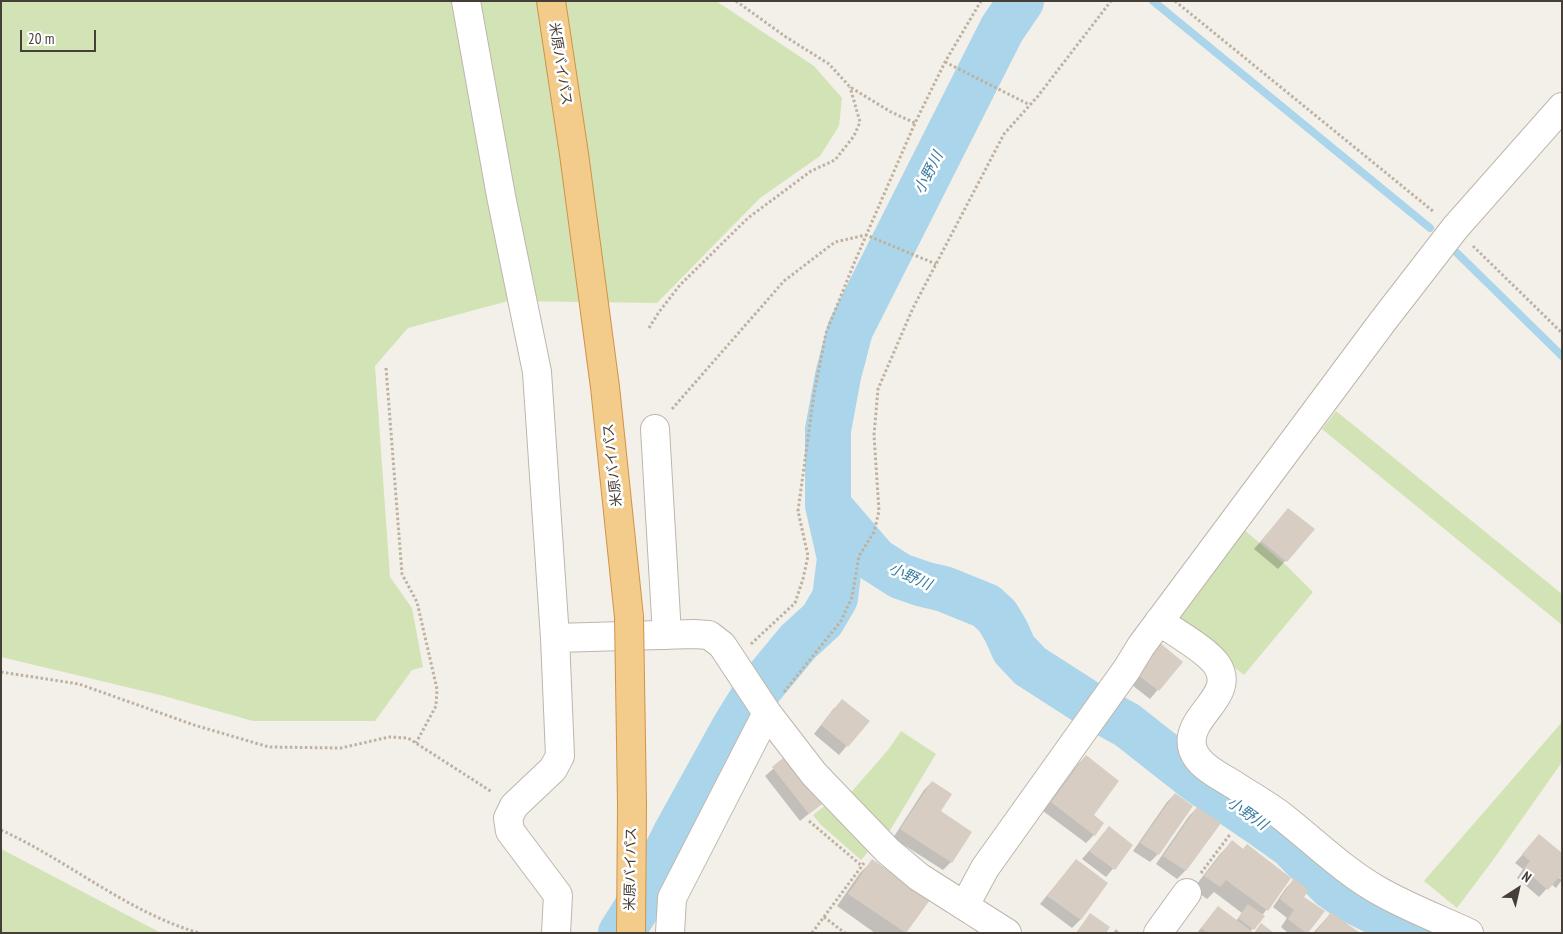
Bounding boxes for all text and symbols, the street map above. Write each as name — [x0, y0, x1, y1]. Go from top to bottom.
scale bar — [22, 20, 99, 52]
street label: 米原バイパス — [545, 21, 575, 107]
text: 20 m — [28, 29, 54, 48]
water label: 小野川 — [911, 149, 947, 197]
street label: 米原バイパス — [600, 422, 626, 508]
water label: 小野川 — [886, 560, 934, 594]
water label: 小野川 — [1223, 794, 1271, 834]
street label: 米原バイパス — [622, 827, 640, 911]
north arrow — [1493, 864, 1543, 914]
text: N — [1518, 867, 1535, 886]

